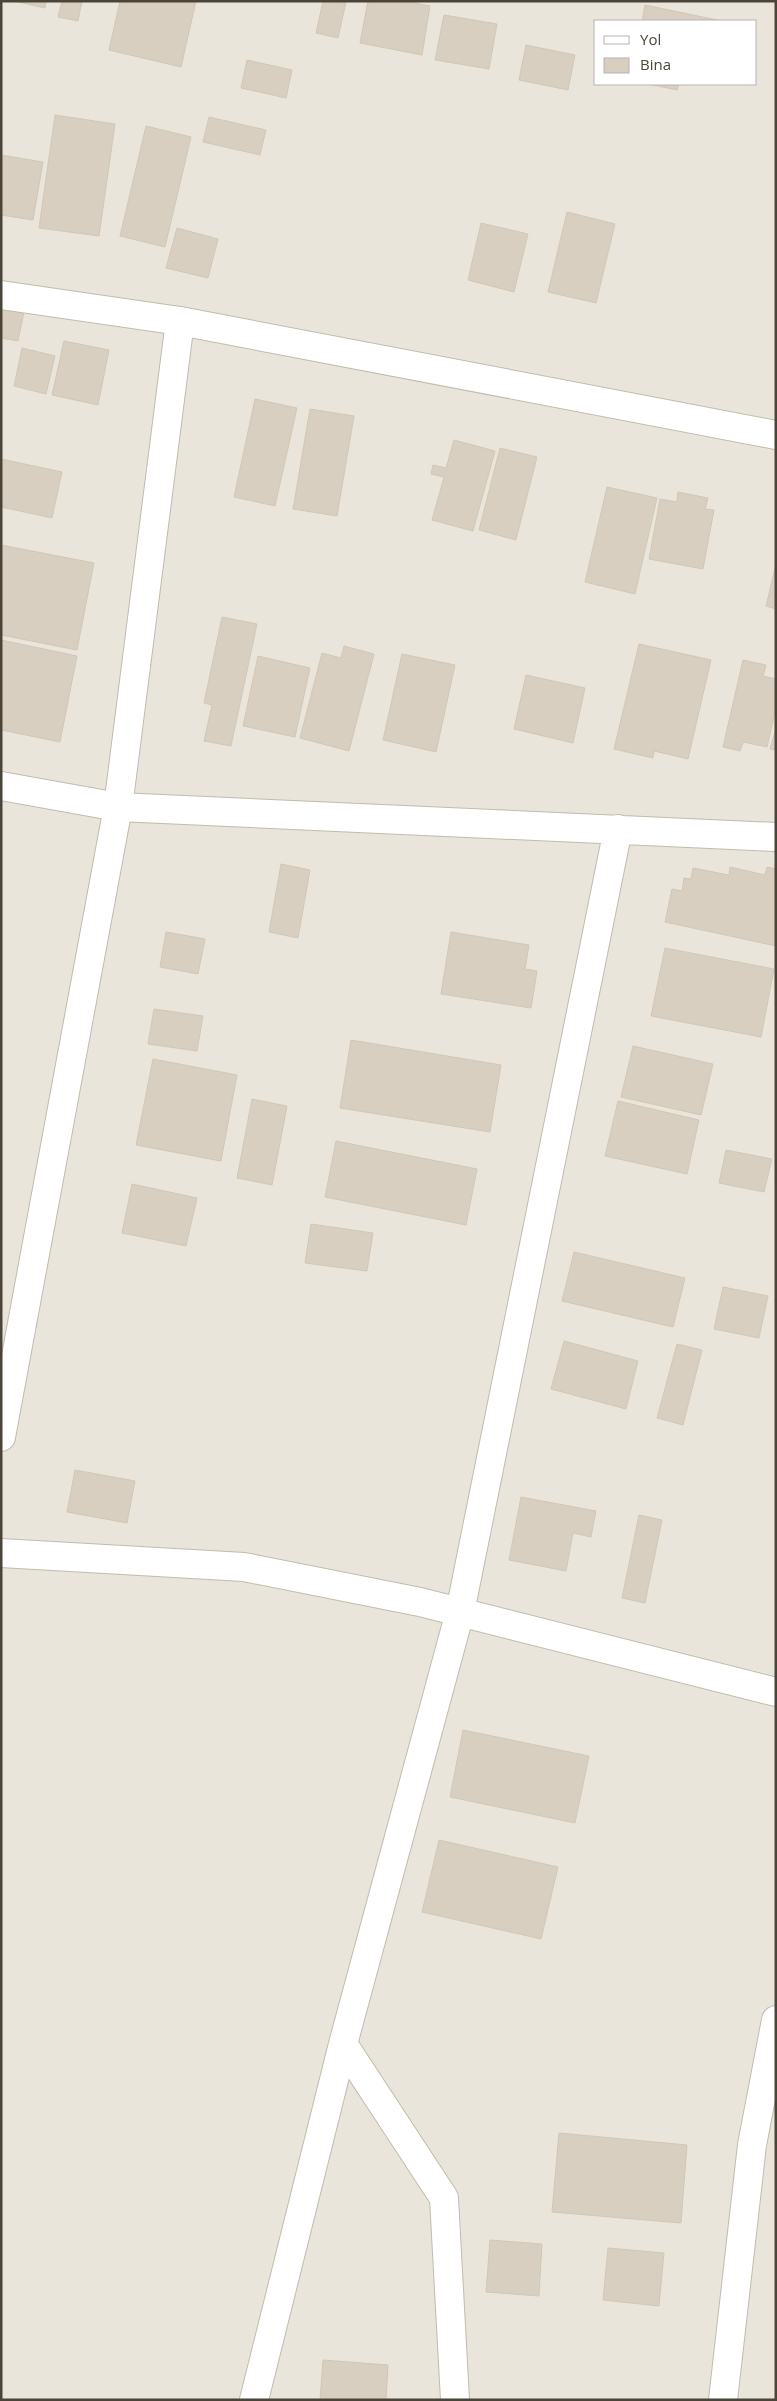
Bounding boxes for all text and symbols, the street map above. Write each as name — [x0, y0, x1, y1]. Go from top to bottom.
legend — [594, 20, 757, 85]
text: Yol — [640, 29, 661, 49]
text: Bina — [640, 54, 671, 74]

